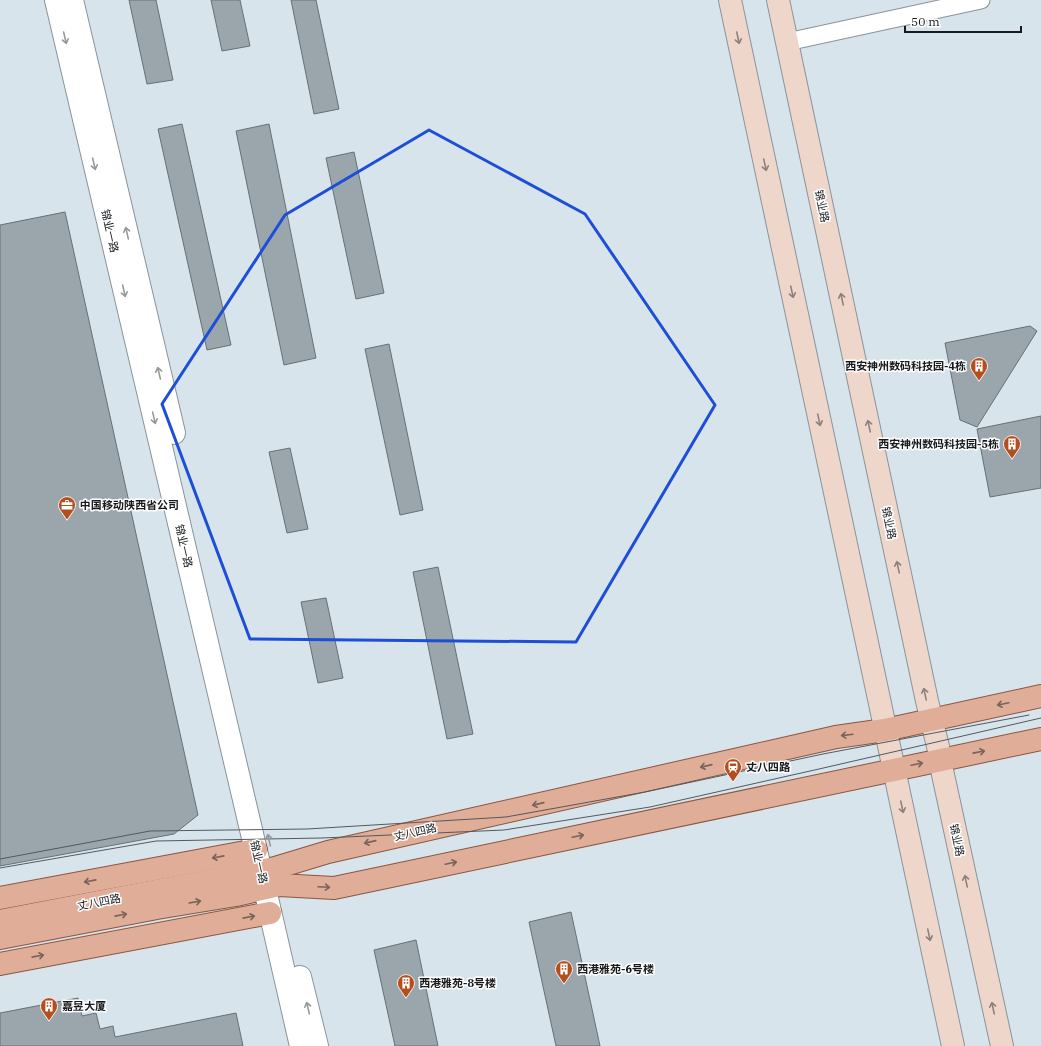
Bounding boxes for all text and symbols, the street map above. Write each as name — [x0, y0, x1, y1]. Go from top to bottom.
scale bar — [905, 8, 1021, 34]
text: 50 m — [911, 14, 940, 29]
one-way arrow — [61, 31, 69, 44]
one-way arrow — [734, 31, 742, 44]
one-way arrow — [91, 158, 99, 171]
one-way arrow — [761, 158, 769, 171]
street label: 锦业路 — [812, 188, 832, 224]
street label: 锦业一路 — [98, 208, 122, 254]
one-way arrow — [122, 227, 130, 240]
one-way arrow — [121, 284, 129, 297]
one-way arrow — [789, 286, 797, 299]
one-way arrow — [837, 293, 845, 306]
building icon: 西安神州数码科技园-4栋 — [969, 356, 989, 381]
place label: 西安神州数码科技园-4栋 — [845, 359, 966, 373]
one-way arrow — [155, 367, 163, 380]
one-way arrow — [151, 411, 158, 424]
one-way arrow — [816, 413, 824, 426]
one-way arrow — [864, 420, 872, 433]
building icon: 西安神州数码科技园-5栋 — [1002, 434, 1022, 459]
place label: 西安神州数码科技园-5栋 — [878, 437, 999, 451]
office icon: 中国移动陕西省公司 — [57, 495, 77, 520]
place label: 中国移动陕西省公司 — [80, 498, 179, 512]
street label: 锦业路 — [879, 505, 899, 541]
street label: 锦业一路 — [172, 523, 196, 569]
one-way arrow — [894, 561, 902, 574]
one-way arrow — [921, 688, 929, 701]
one-way arrow — [997, 701, 1010, 709]
one-way arrow — [841, 731, 854, 739]
one-way arrow — [972, 748, 985, 756]
station icon: 丈八四路 — [723, 757, 743, 782]
place label: 丈八四路 — [746, 760, 791, 774]
one-way arrow — [910, 760, 923, 768]
one-way arrow — [700, 763, 713, 771]
one-way arrow — [532, 801, 545, 809]
one-way arrow — [898, 801, 906, 814]
street label: 丈八四路 — [392, 820, 438, 844]
street label: 锦业路 — [947, 822, 967, 858]
one-way arrow — [571, 831, 584, 839]
one-way arrow — [265, 834, 272, 847]
street label: 锦业一路 — [247, 839, 271, 885]
one-way arrow — [364, 839, 377, 846]
one-way arrow — [211, 853, 224, 861]
one-way arrow — [444, 859, 457, 867]
one-way arrow — [962, 875, 970, 888]
one-way arrow — [84, 877, 97, 885]
one-way arrow — [317, 884, 330, 891]
street label: 丈八四路 — [76, 891, 122, 913]
one-way arrow — [188, 897, 201, 905]
one-way arrow — [114, 911, 127, 919]
one-way arrow — [242, 913, 255, 921]
one-way arrow — [925, 928, 933, 941]
one-way arrow — [31, 952, 44, 960]
building icon: 西港雅苑-6号楼 — [554, 959, 574, 984]
place label: 西港雅苑-6号楼 — [577, 962, 654, 976]
building icon: 西港雅苑-8号楼 — [396, 973, 416, 998]
place label: 西港雅苑-8号楼 — [419, 976, 496, 990]
building icon: 嘉昱大厦 — [39, 996, 59, 1021]
place label: 嘉昱大厦 — [62, 999, 106, 1013]
one-way arrow — [303, 1002, 311, 1015]
one-way arrow — [989, 1002, 997, 1015]

